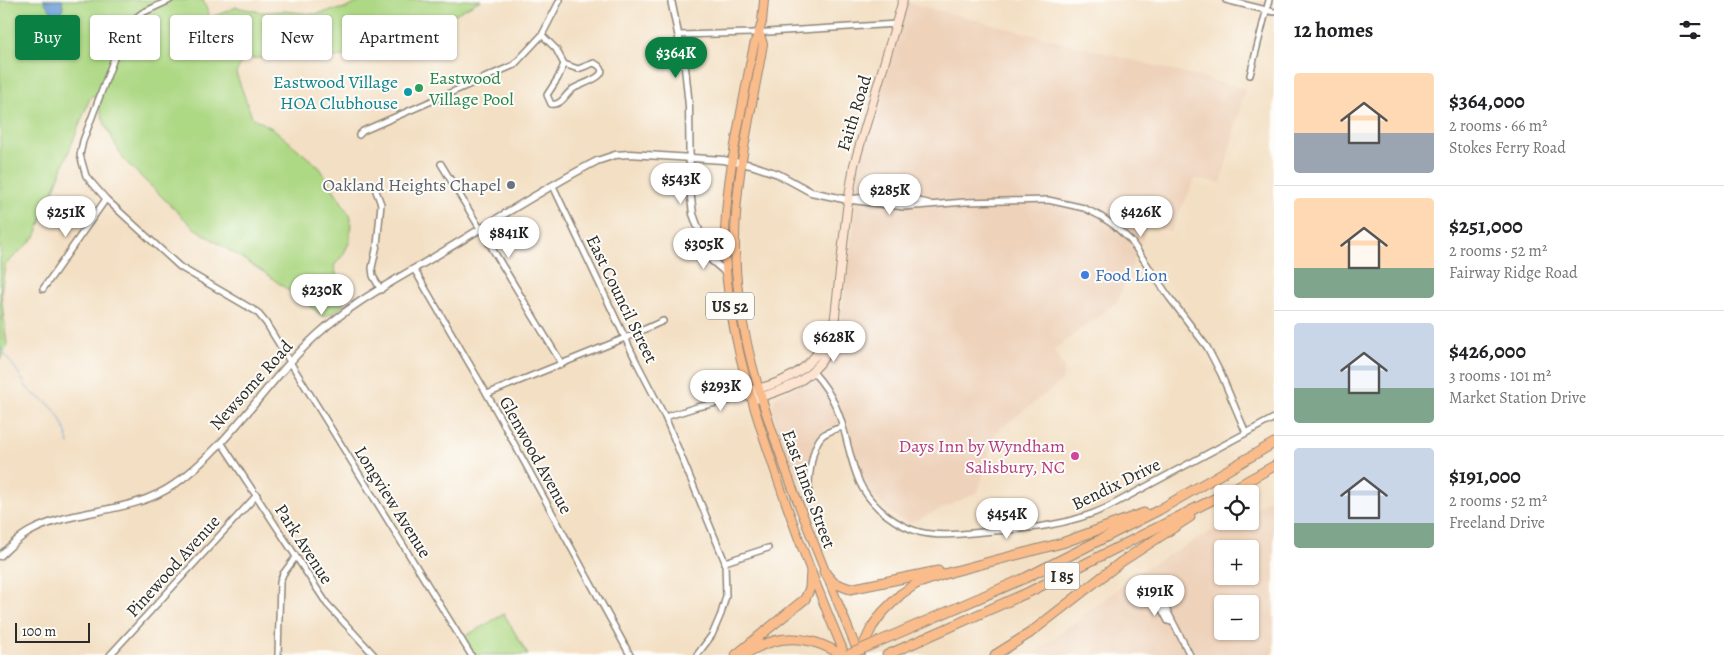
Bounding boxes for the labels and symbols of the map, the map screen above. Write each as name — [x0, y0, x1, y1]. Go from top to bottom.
pin: $364K — [641, 36, 711, 79]
place label: Eastwood Village Pool — [428, 66, 514, 111]
place label: Eastwood Village HOA Clubhouse — [273, 70, 398, 115]
street label: Faith Road — [831, 72, 877, 154]
marker: Eastwood Village Pool — [413, 82, 425, 94]
marker: Eastwood Village HOA Clubhouse — [402, 86, 414, 98]
pin: $543K — [646, 162, 716, 205]
place label: Oakland Heights Chapel — [322, 173, 502, 197]
pin: $285K — [855, 174, 925, 216]
marker: Oakland Heights Chapel — [505, 179, 517, 191]
pin: $251K — [31, 196, 101, 238]
pin: $426K — [1106, 196, 1176, 238]
pin: $841K — [474, 216, 544, 259]
pin: $305K — [669, 228, 739, 270]
street label: East Council Street — [581, 231, 663, 367]
place label: Food Lion — [1095, 263, 1168, 287]
marker: Food Lion — [1079, 269, 1091, 281]
pin: $230K — [287, 274, 357, 316]
road number: US 52 — [706, 292, 754, 320]
pin: $628K — [799, 320, 869, 363]
street label: Newsome Road — [204, 335, 298, 435]
pin: $293K — [686, 370, 756, 412]
street label: Glenwood Avenue — [494, 392, 578, 518]
street label: East Innes Street — [776, 426, 842, 552]
place label: Days Inn by Wyndham Salisbury, NC — [899, 434, 1065, 479]
street label: Longview Avenue — [349, 441, 437, 563]
marker: Days Inn by Wyndham Salisbury, NC — [1069, 450, 1081, 462]
street label: Bendix Drive — [1068, 452, 1164, 516]
pin: $454K — [972, 498, 1042, 540]
street label: Park Avenue — [269, 499, 339, 589]
street label: Pinewood Avenue — [121, 510, 225, 622]
road number: I 85 — [1044, 562, 1080, 590]
pin: $191K — [1120, 574, 1190, 617]
scale bar — [15, 620, 90, 643]

